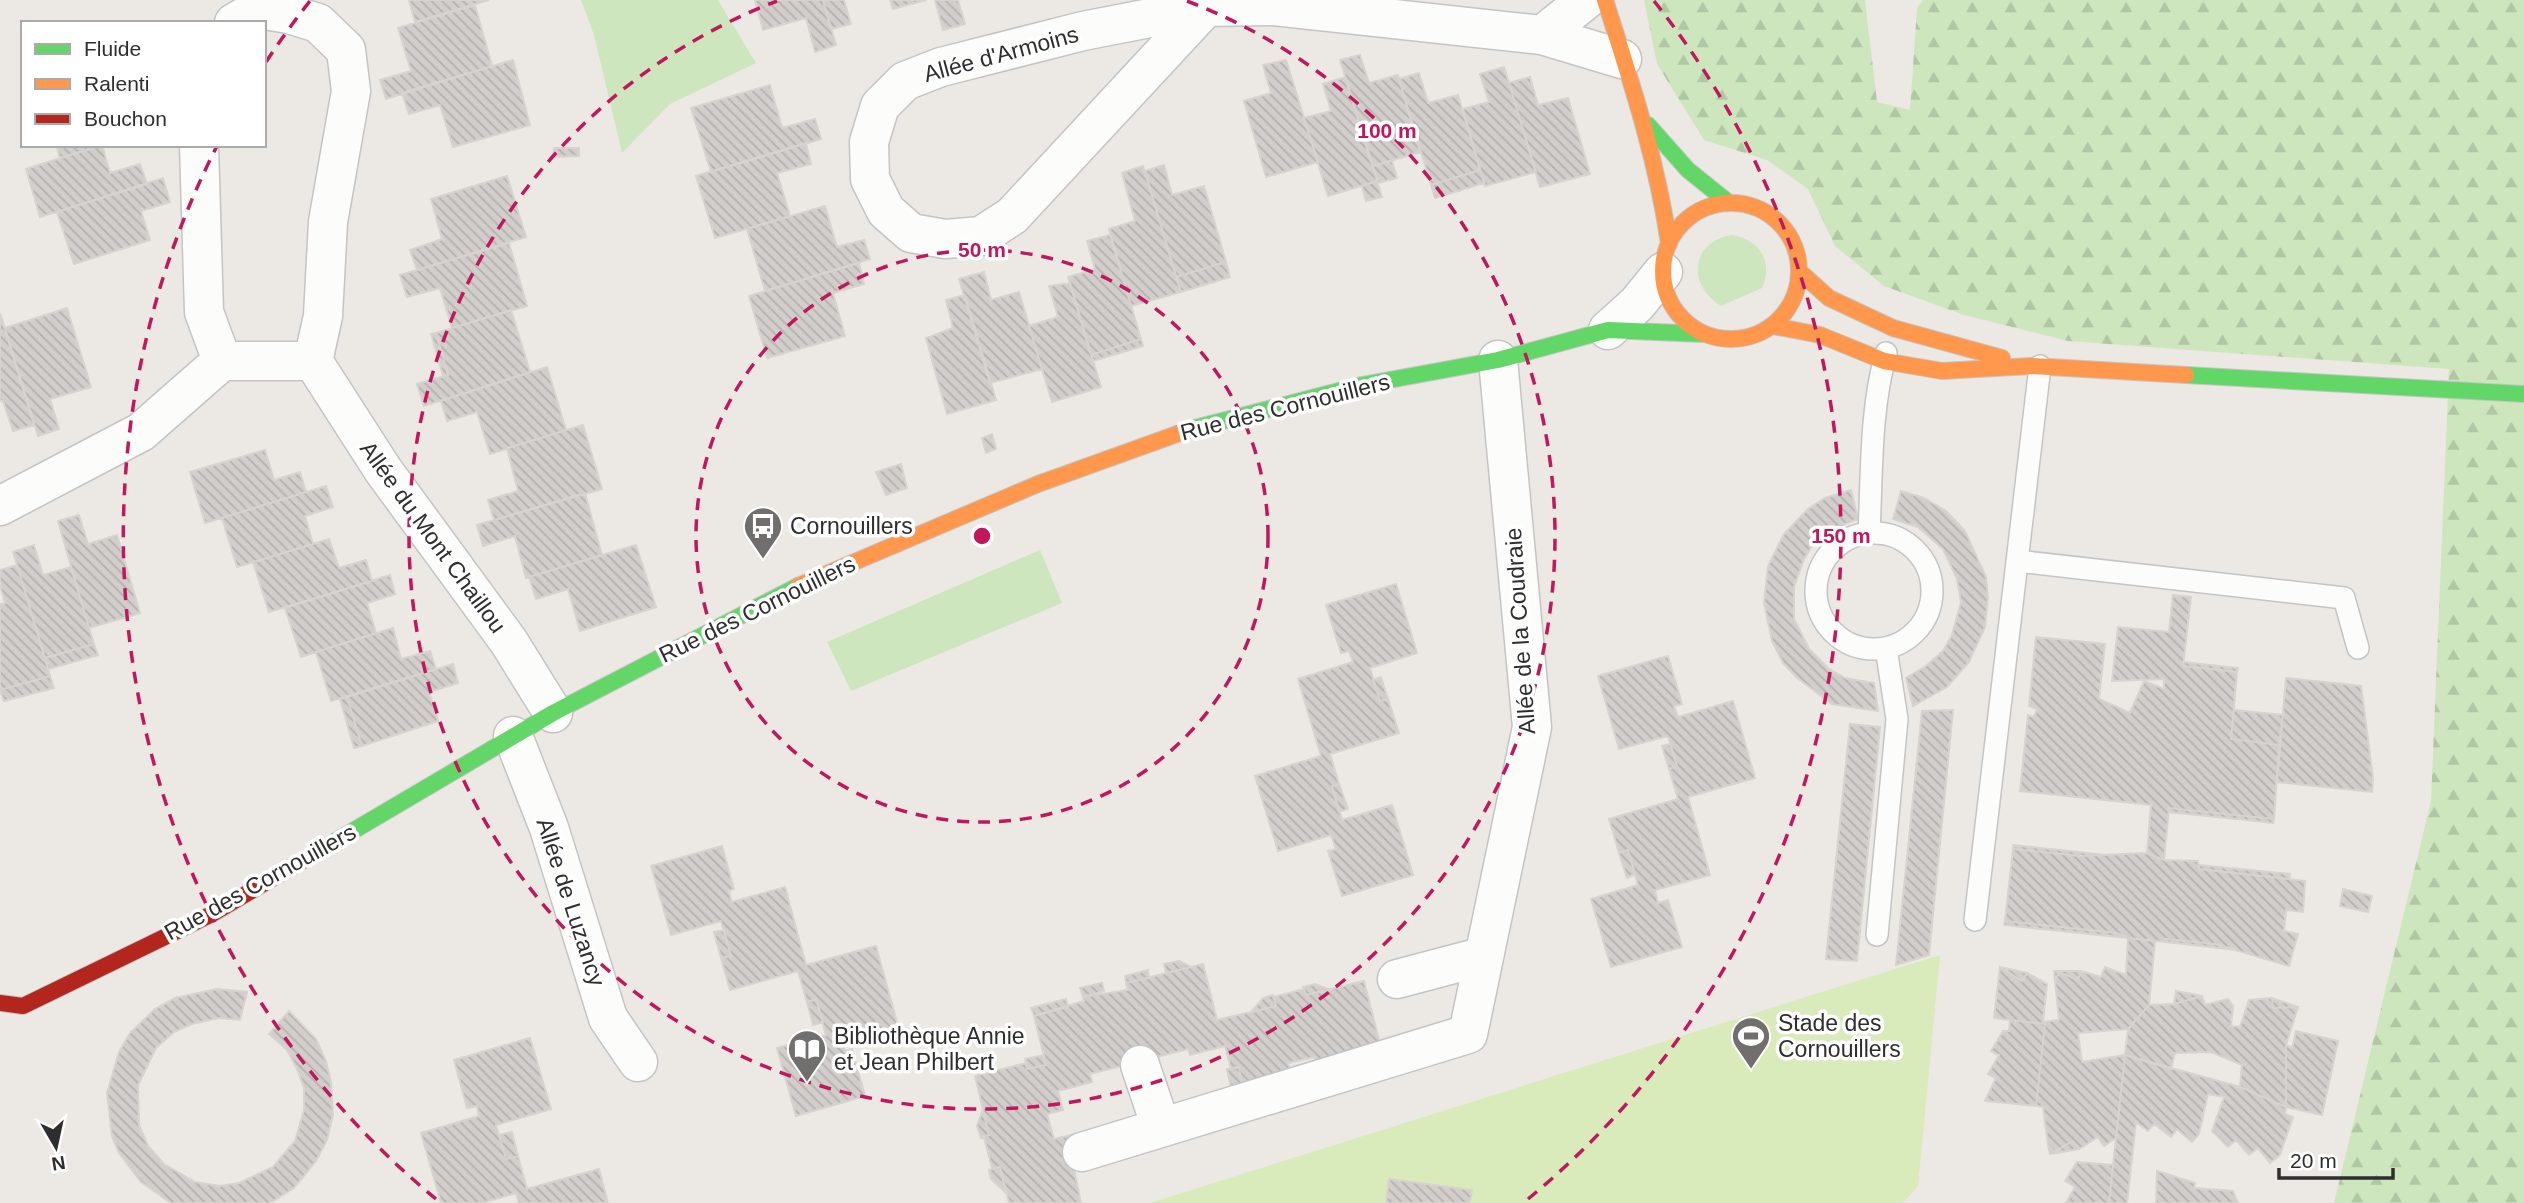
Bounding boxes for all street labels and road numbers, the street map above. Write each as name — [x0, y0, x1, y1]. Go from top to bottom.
street label: Allée d'Armoins — [921, 21, 1081, 87]
street label: Rue des Cornouillers — [1178, 368, 1392, 446]
street label: Allée du Mont Chaillou — [355, 436, 511, 638]
street label: Allée de la Coudraie — [1500, 527, 1540, 735]
street label: Rue des Cornouillers — [655, 550, 859, 668]
street label: Allée de Luzancy — [532, 815, 611, 990]
street label: Rue des Cornouillers — [160, 819, 360, 945]

